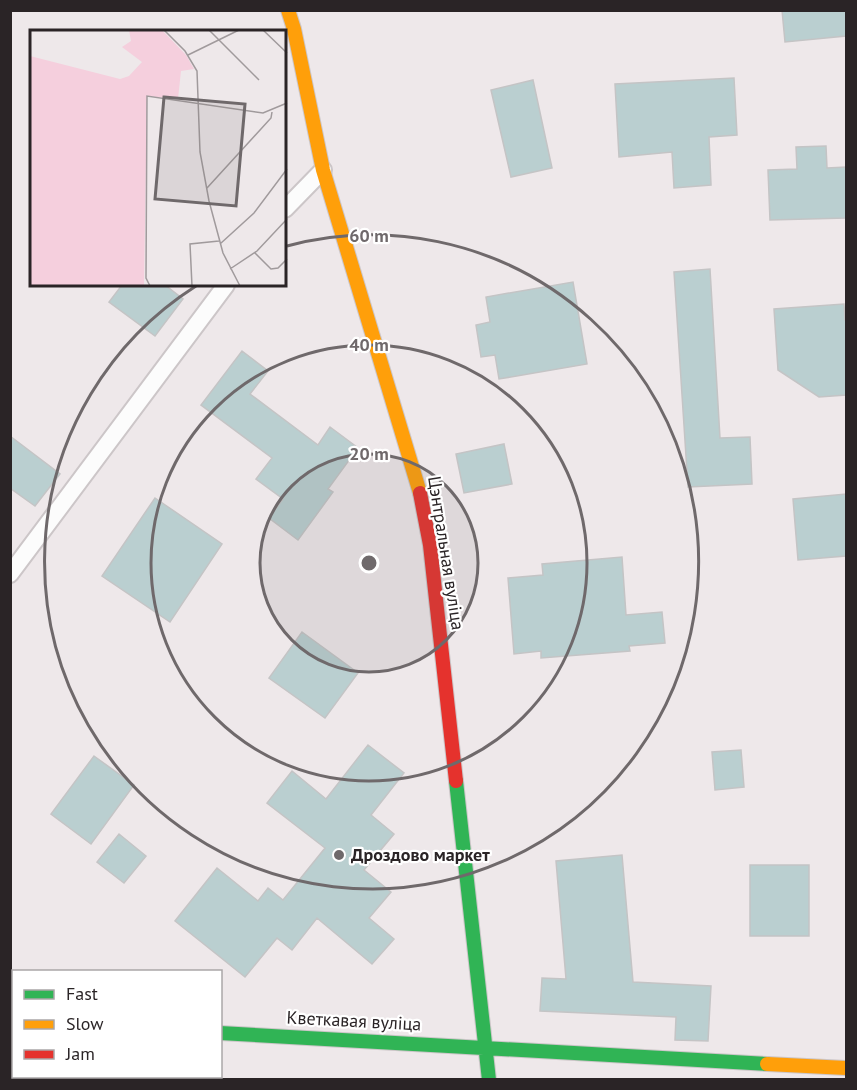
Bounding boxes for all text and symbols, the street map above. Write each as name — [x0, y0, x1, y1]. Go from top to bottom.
inset map — [30, 30, 286, 286]
text: 60 m — [349, 224, 389, 247]
text: 40 m — [349, 333, 389, 356]
text: 20 m — [349, 442, 389, 465]
street label: Цэнтральная вуліца — [423, 474, 470, 632]
centre of rings — [359, 553, 379, 573]
place label: Дроздово маркет — [351, 843, 490, 866]
marker: Дроздово маркет — [332, 848, 346, 862]
legend — [12, 970, 222, 1078]
text: Fast — [66, 982, 98, 1005]
street label: Кветкавая вуліца — [286, 1005, 422, 1036]
text: Slow — [66, 1012, 104, 1035]
text: Jam — [65, 1042, 95, 1065]

